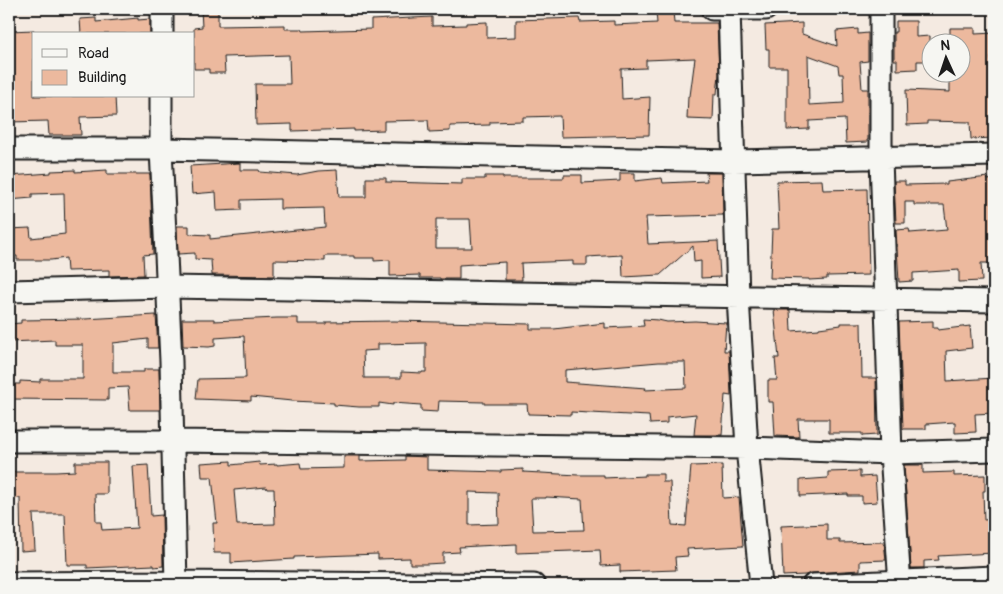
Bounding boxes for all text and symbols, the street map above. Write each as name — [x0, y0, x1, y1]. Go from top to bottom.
legend — [32, 32, 195, 98]
north arrow — [920, 32, 970, 82]
text: N — [940, 37, 951, 54]
text: Road — [78, 44, 109, 63]
text: Building — [78, 68, 126, 87]

